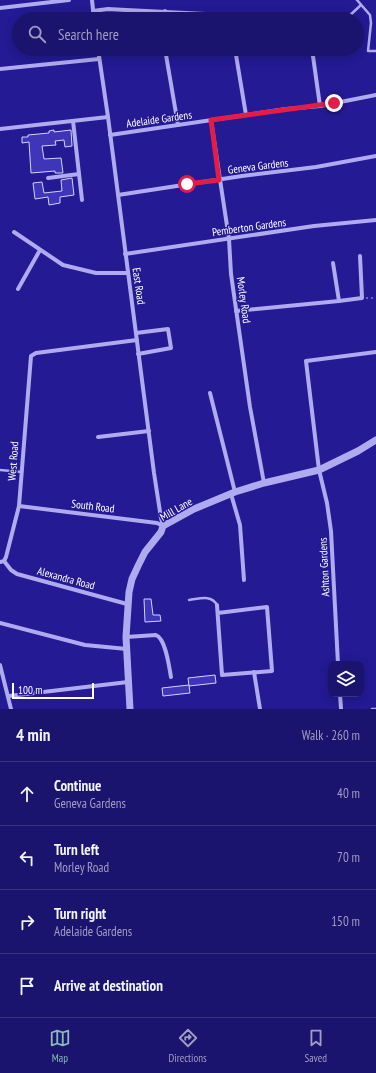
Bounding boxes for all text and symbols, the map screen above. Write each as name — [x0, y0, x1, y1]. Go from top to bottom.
search box — [12, 12, 364, 56]
icon: search — [26, 23, 48, 45]
text: Search here — [58, 25, 119, 44]
route end — [325, 94, 343, 112]
street label: Adelaide Gardens — [125, 107, 193, 131]
street label: Geneva Gardens — [227, 155, 289, 177]
route start — [178, 175, 196, 193]
street label: Pemberton Gardens — [211, 215, 287, 239]
street label: East Road — [129, 267, 149, 306]
street label: Morley Road — [234, 276, 254, 324]
street label: West Road — [5, 441, 21, 481]
street label: Mill Lane — [157, 494, 195, 524]
street label: South Road — [71, 496, 116, 516]
street label: Ashton Gardens — [315, 537, 333, 597]
street label: Alexandra Road — [36, 564, 97, 592]
map controls — [328, 661, 364, 697]
button: layers — [328, 661, 364, 697]
scale bar — [12, 681, 94, 700]
text: 100 m — [18, 683, 42, 697]
text: 4 min — [16, 724, 50, 746]
text: Walk · 260 m — [302, 727, 360, 744]
text: Continue — [54, 776, 101, 795]
icon: ahead — [16, 783, 38, 805]
text: 40 m — [337, 785, 360, 802]
text: Geneva Gardens — [54, 795, 126, 812]
text: Turn left — [54, 840, 99, 859]
icon: left — [16, 847, 38, 869]
text: 70 m — [337, 849, 360, 866]
text: Morley Road — [54, 859, 109, 876]
text: Turn right — [54, 904, 106, 923]
icon: right — [16, 911, 38, 933]
text: 150 m — [331, 913, 360, 930]
text: Adelaide Gardens — [54, 923, 132, 940]
icon: arrive — [16, 975, 38, 997]
text: Arrive at destination — [54, 976, 163, 995]
tab: Map — [49, 1027, 71, 1065]
tab: Directions — [169, 1027, 207, 1065]
tab: Saved — [304, 1027, 327, 1065]

